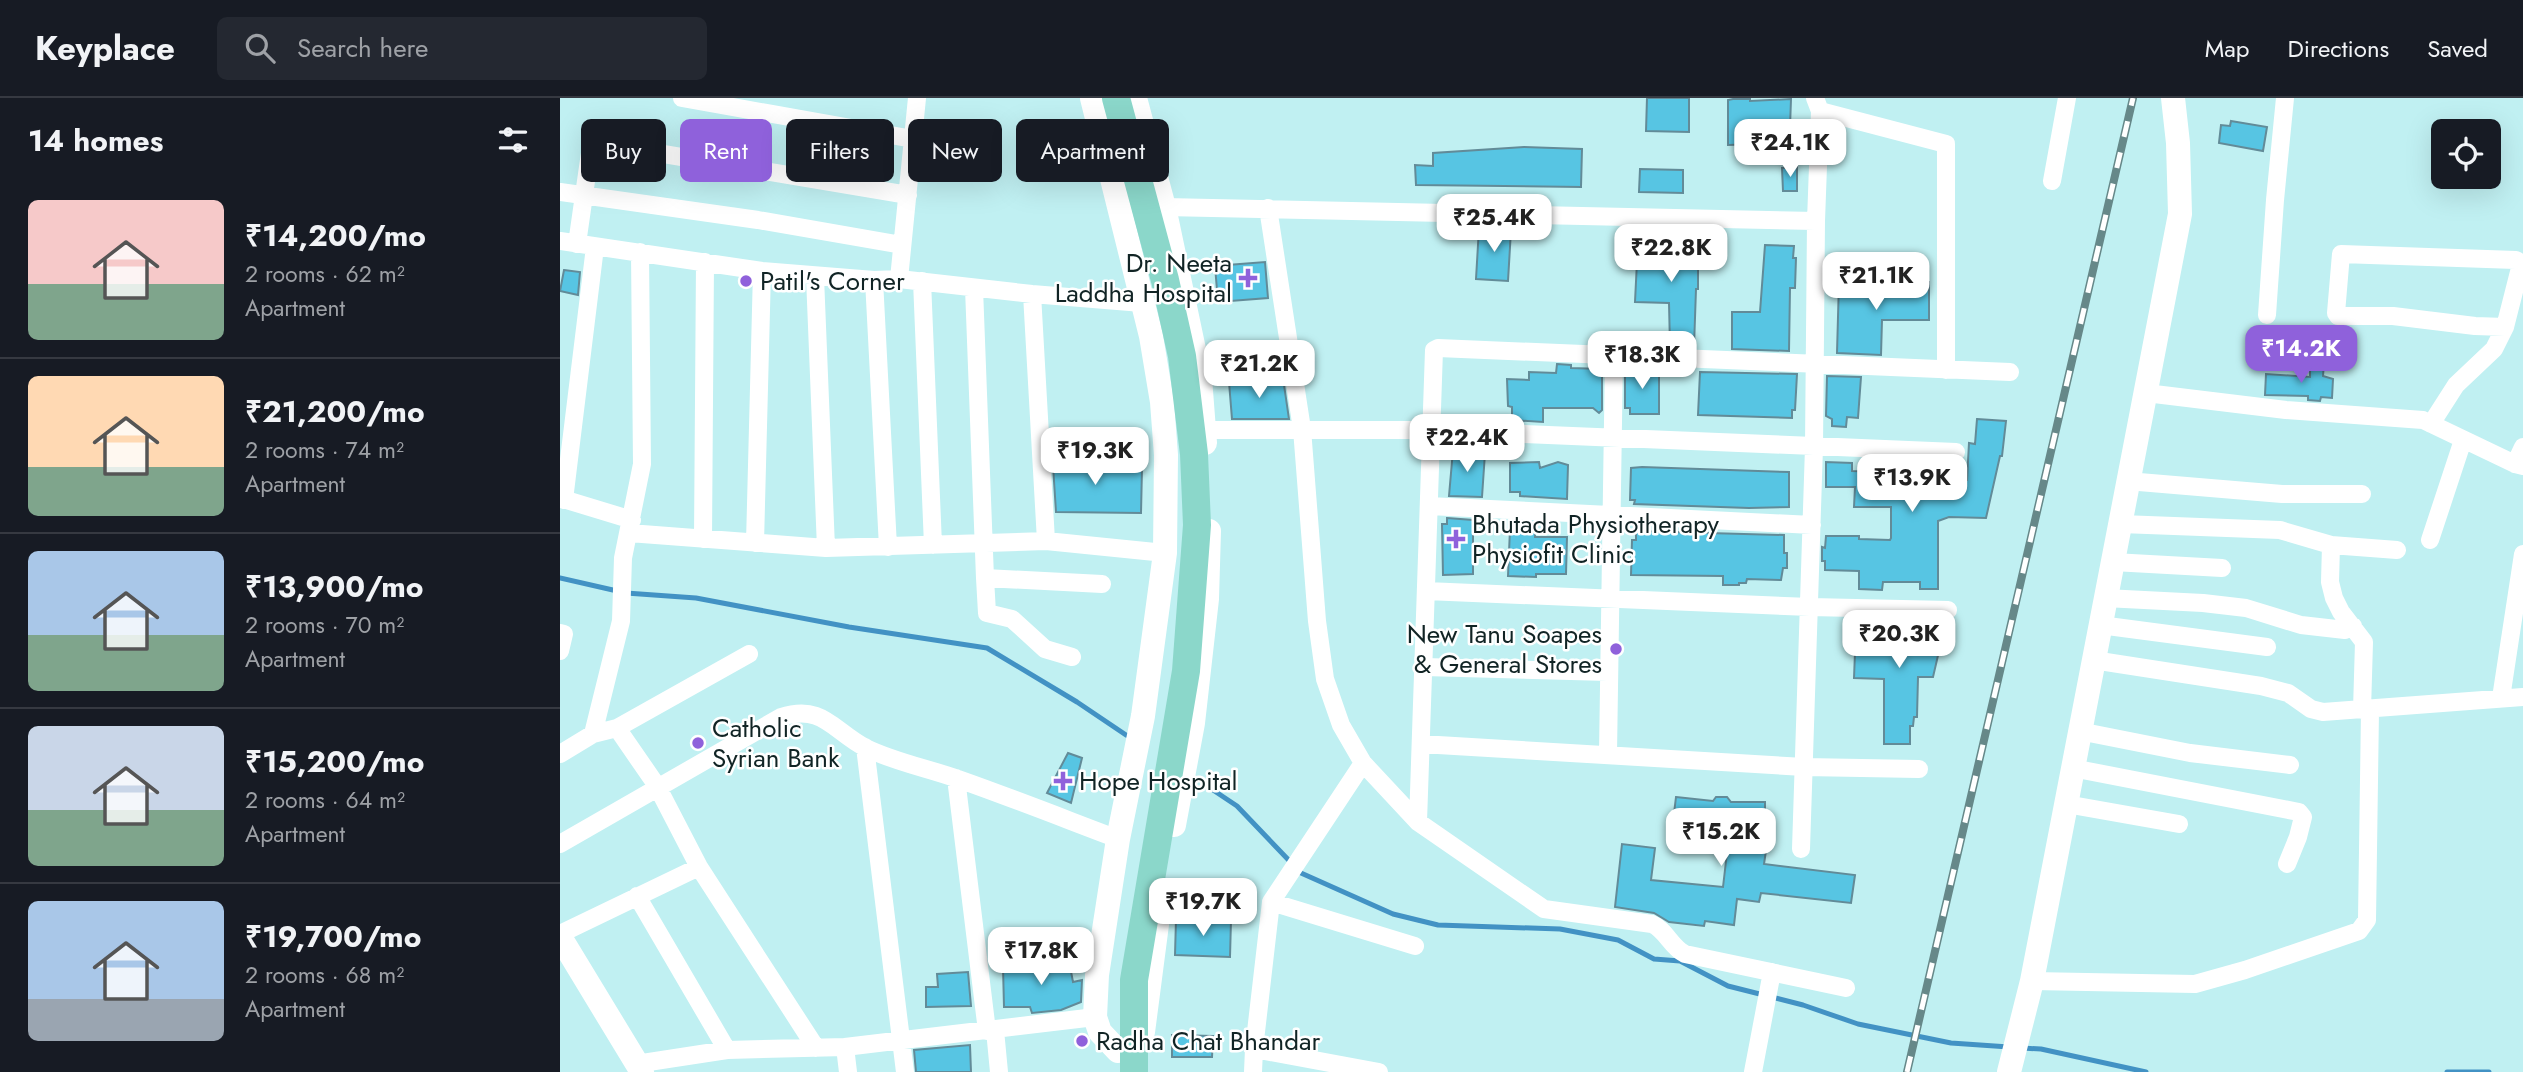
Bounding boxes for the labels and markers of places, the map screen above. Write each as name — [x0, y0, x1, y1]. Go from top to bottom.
pin: ₹24.1K — [1733, 120, 1847, 179]
pin: ₹25.4K — [1437, 194, 1551, 254]
pin: ₹22.8K — [1614, 225, 1728, 284]
place label: Dr. Neeta Laddha Hospital — [1055, 244, 1232, 312]
pin: ₹21.1K — [1819, 252, 1933, 312]
place label: Patil's Corner — [760, 262, 905, 300]
marker: Dr. Neeta Laddha Hospital — [1238, 268, 1258, 288]
marker: Patil's Corner — [738, 273, 754, 289]
pin: ₹14.2K — [2244, 326, 2358, 385]
pin: ₹18.3K — [1585, 331, 1699, 391]
pin: ₹21.2K — [1202, 341, 1316, 400]
pin: ₹22.4K — [1410, 414, 1524, 474]
pin: ₹19.3K — [1038, 428, 1152, 487]
pin: ₹13.9K — [1855, 454, 1969, 514]
place label: Bhutada Physiotherapy Physiofit Clinic — [1472, 505, 1719, 573]
marker: Bhutada Physiotherapy Physiofit Clinic — [1446, 529, 1466, 549]
pin: ₹20.3K — [1842, 610, 1956, 670]
place label: New Tanu Soapes & General Stores — [1407, 615, 1602, 683]
marker: New Tanu Soapes & General Stores — [1608, 641, 1624, 657]
place label: Catholic Syrian Bank — [712, 709, 840, 777]
marker: Catholic Syrian Bank — [690, 735, 706, 751]
place label: Hope Hospital — [1079, 762, 1237, 800]
marker: Hope Hospital — [1053, 771, 1073, 791]
pin: ₹15.2K — [1664, 808, 1778, 868]
pin: ₹19.7K — [1146, 878, 1260, 938]
pin: ₹17.8K — [984, 928, 1098, 987]
place label: Radha Chat Bhandar — [1096, 1022, 1320, 1060]
marker: Radha Chat Bhandar — [1074, 1033, 1090, 1049]

